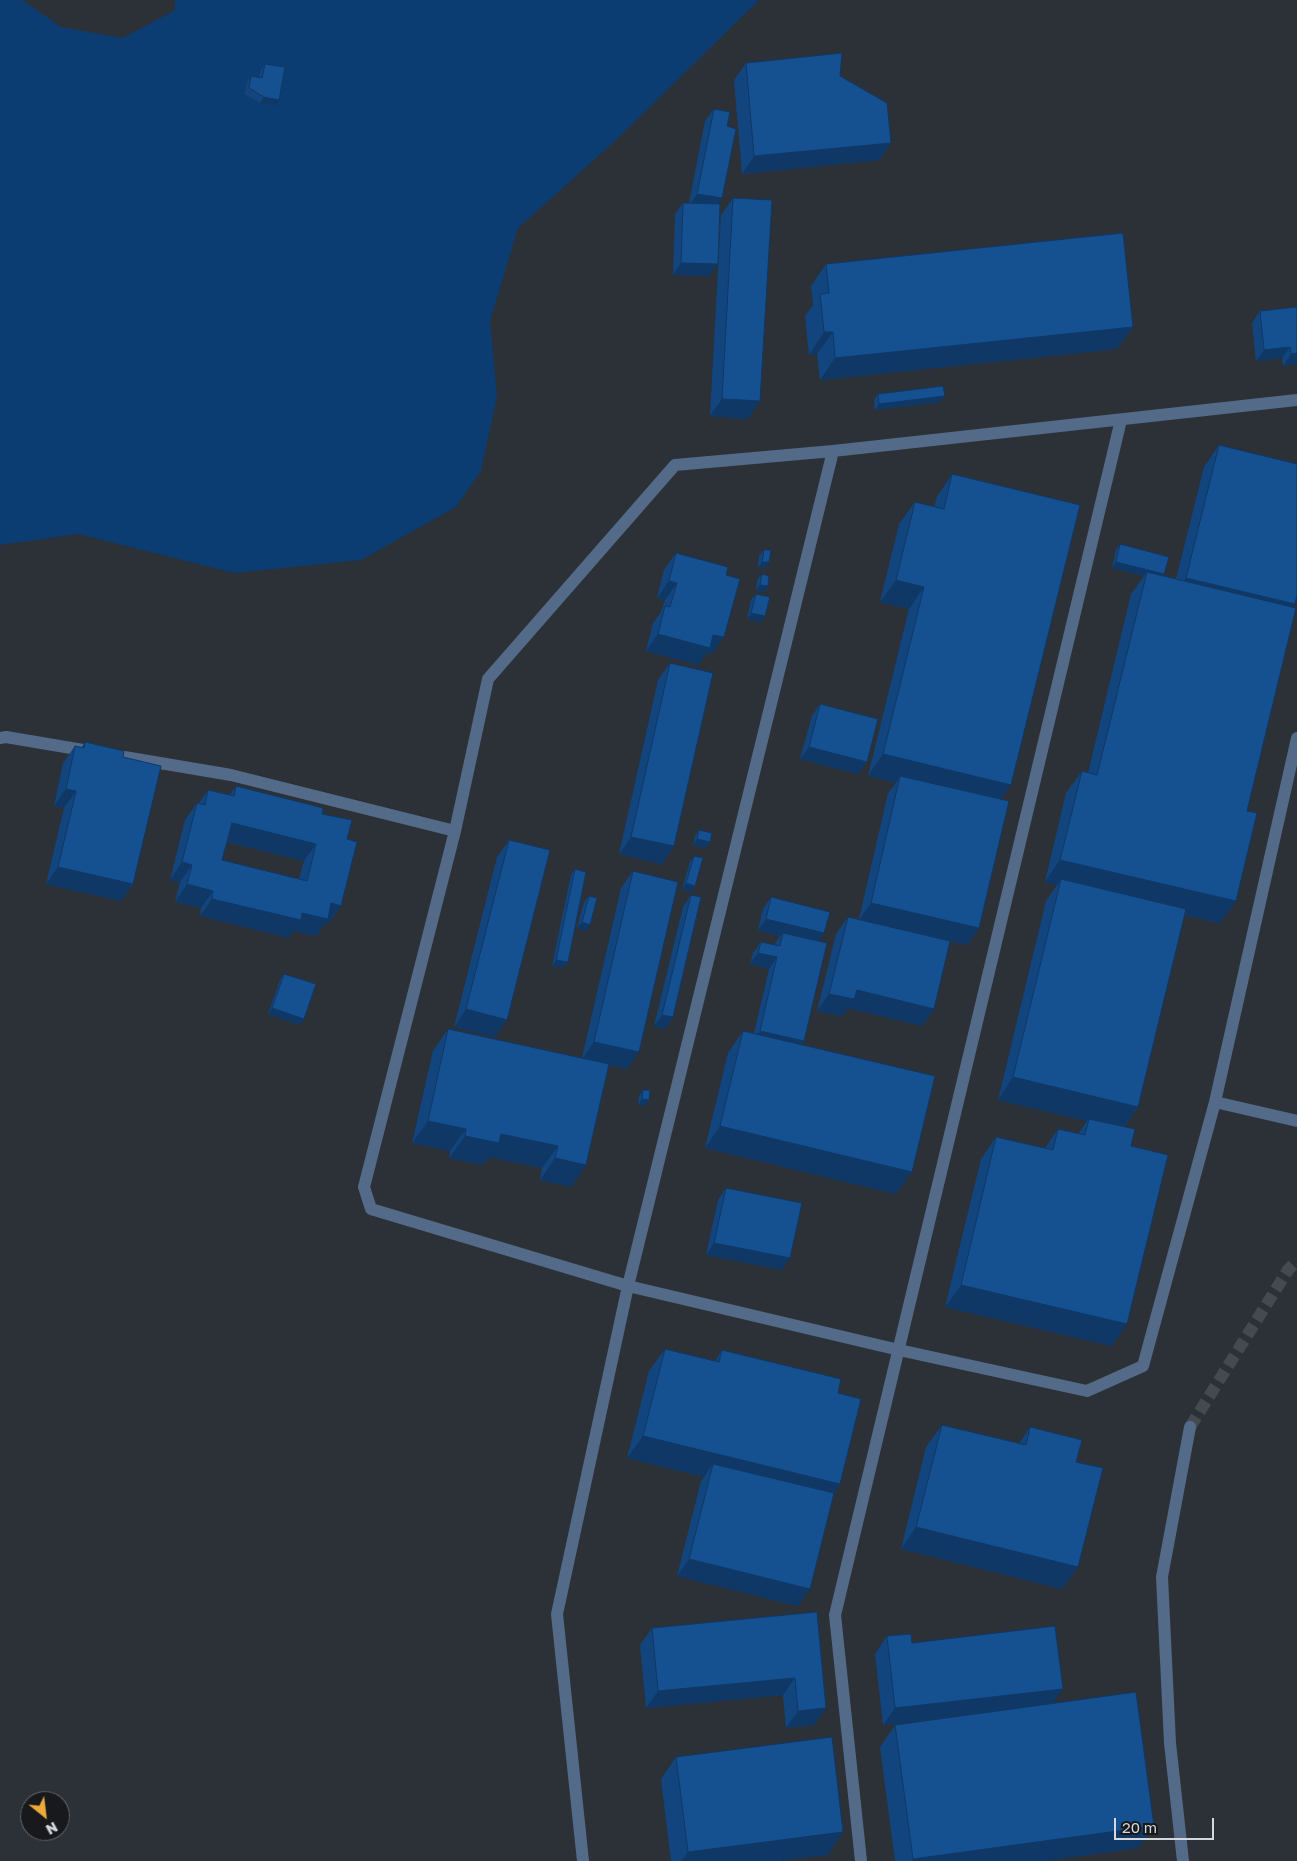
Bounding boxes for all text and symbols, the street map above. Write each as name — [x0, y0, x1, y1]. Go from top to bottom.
north arrow — [20, 1791, 70, 1841]
scale bar — [1117, 1808, 1217, 1840]
text: 20 m — [1122, 1818, 1157, 1836]
text: N — [43, 1819, 61, 1839]

